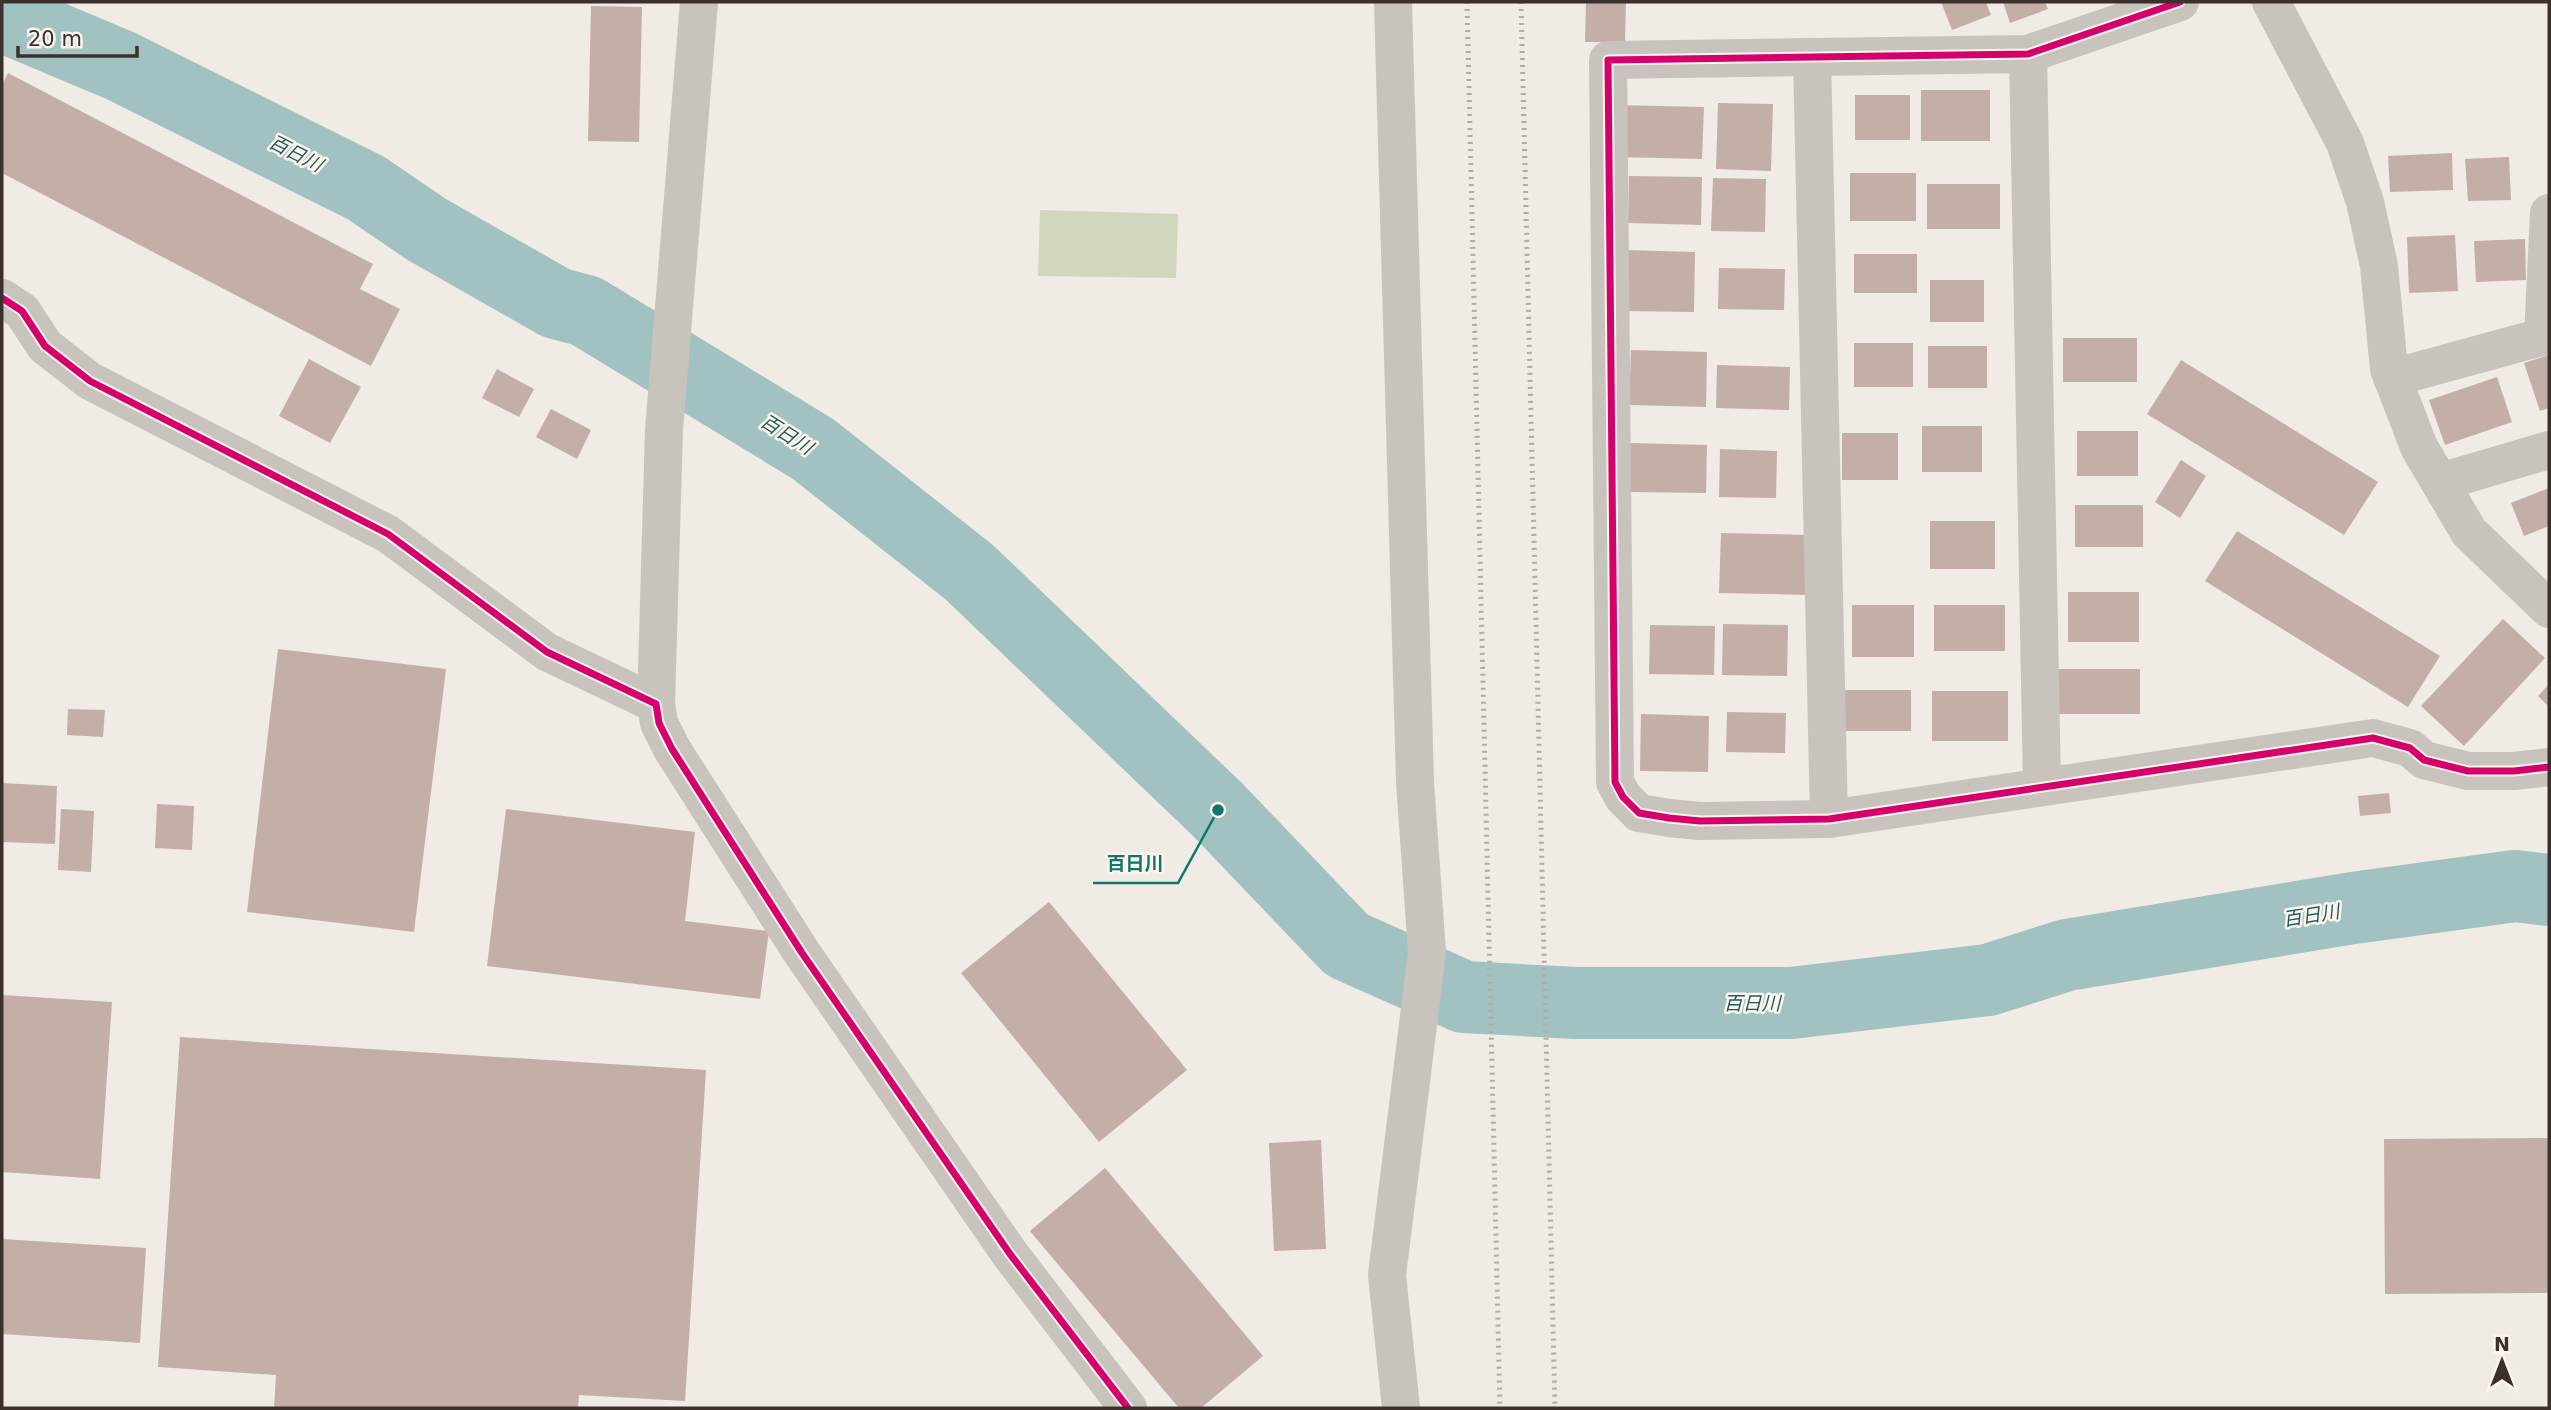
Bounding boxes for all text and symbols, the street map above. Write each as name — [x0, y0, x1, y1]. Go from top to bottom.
scale bar — [18, 14, 136, 58]
text: 20 m — [28, 27, 82, 51]
water label: 百日川 — [266, 130, 328, 177]
water label: 百日川 — [757, 410, 819, 459]
callout: 百日川 — [1093, 843, 1178, 883]
text: 百日川 — [1106, 852, 1164, 874]
water label: 百日川 — [2281, 899, 2343, 930]
water label: 百日川 — [1723, 992, 1782, 1014]
north arrow — [2467, 1326, 2537, 1396]
text: N — [2494, 1333, 2510, 1355]

